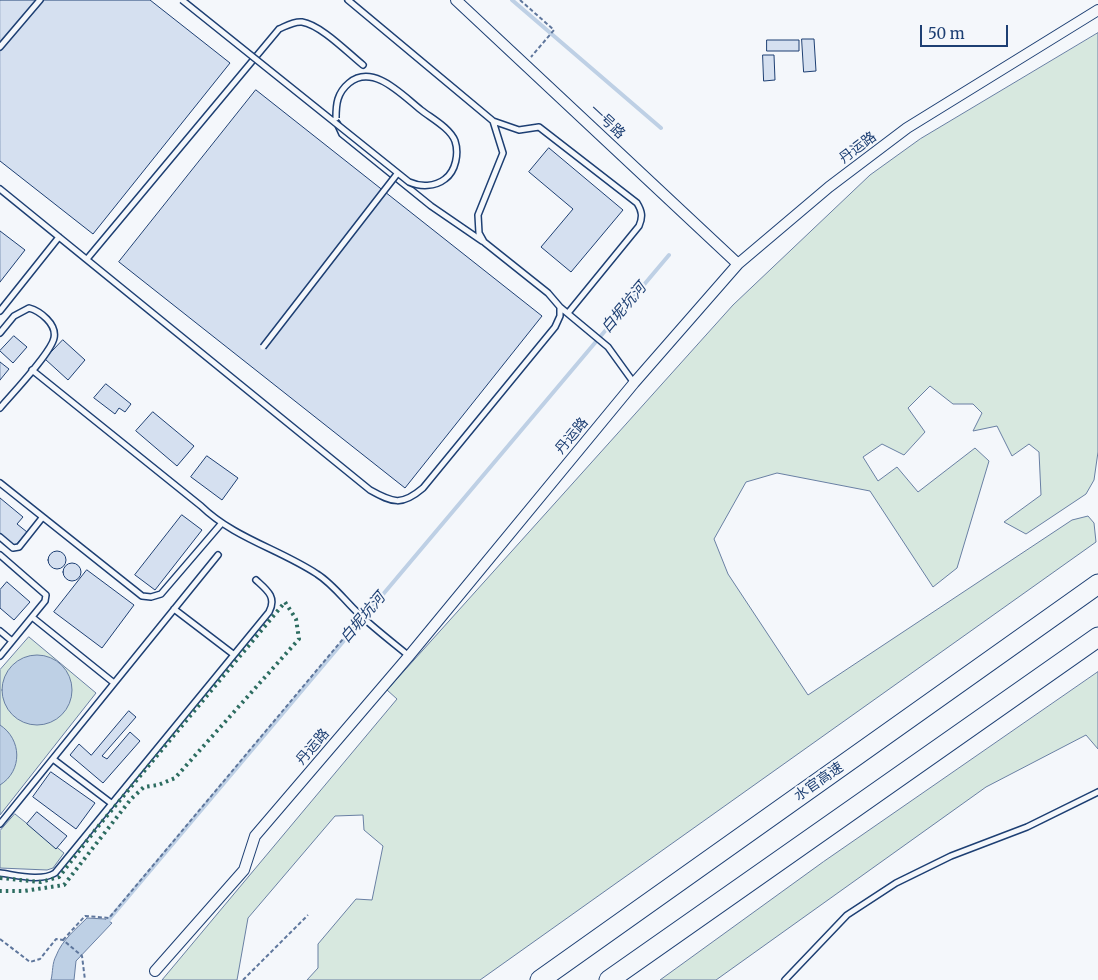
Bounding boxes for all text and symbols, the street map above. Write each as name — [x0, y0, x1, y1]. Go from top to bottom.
scale bar — [923, 15, 1010, 47]
text: 50 m — [928, 24, 965, 43]
street label: 一号路 — [586, 102, 628, 142]
street label: 丹运路 — [836, 129, 880, 167]
water label: 白坭坑河 — [598, 279, 650, 337]
street label: 丹运路 — [552, 415, 592, 457]
water label: 白坭坑河 — [337, 589, 389, 647]
street label: 丹运路 — [293, 726, 333, 768]
street label: 水官高速 — [791, 759, 847, 805]

